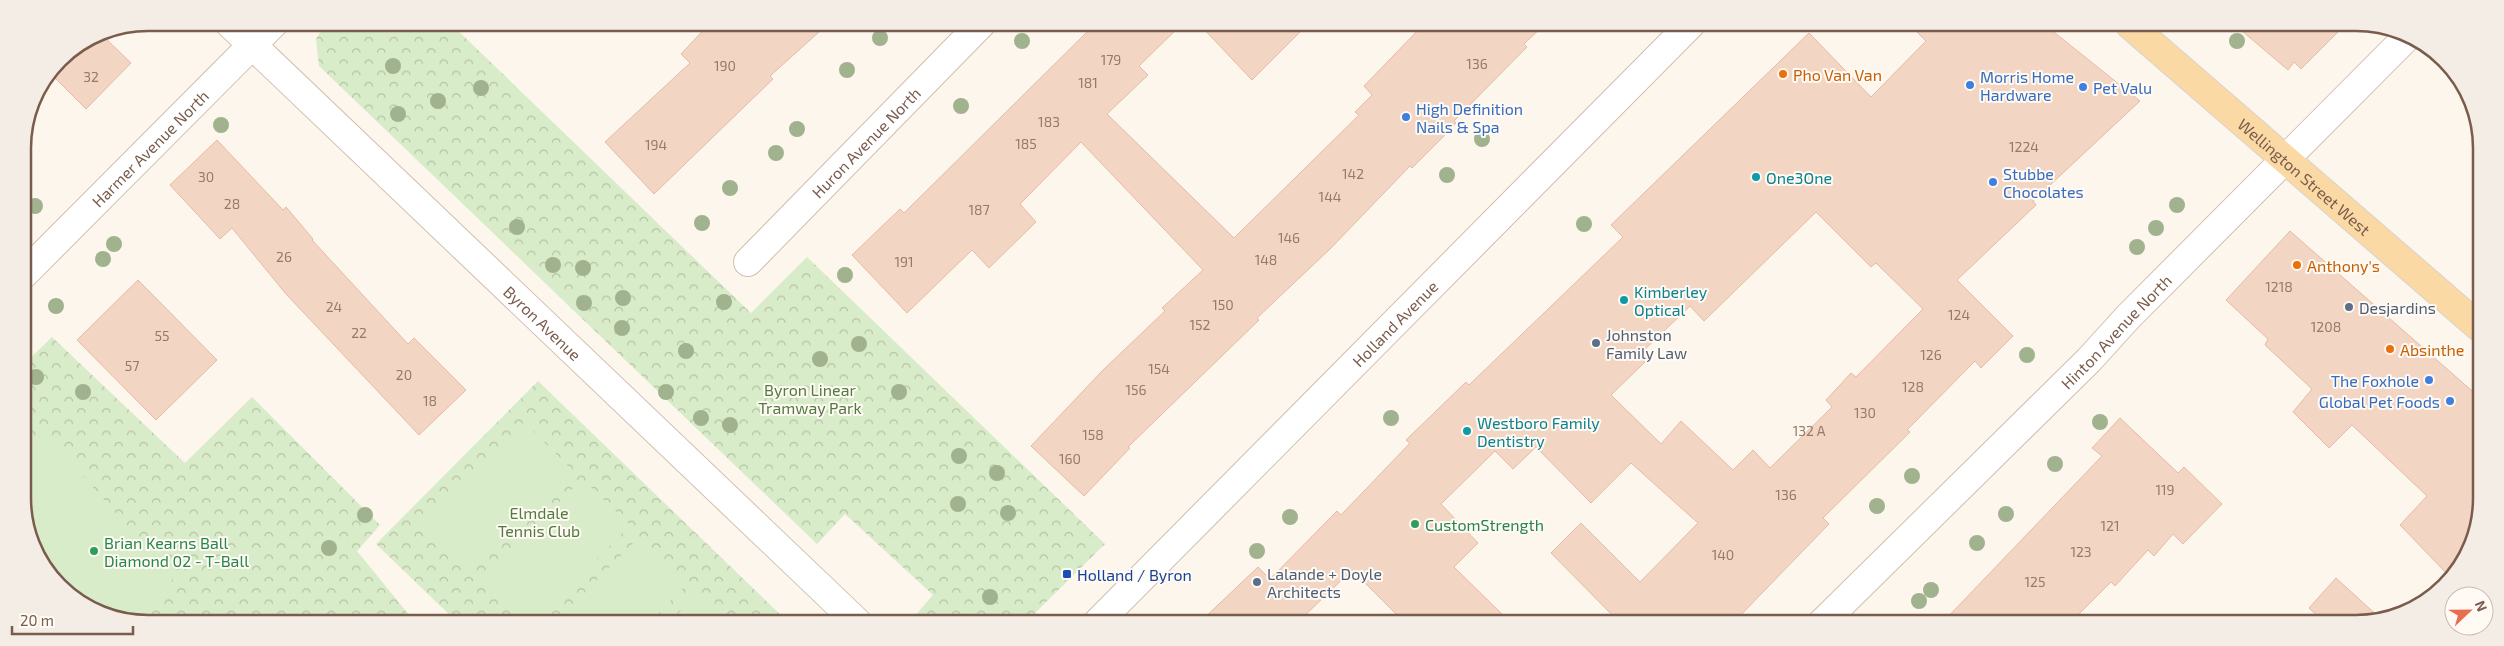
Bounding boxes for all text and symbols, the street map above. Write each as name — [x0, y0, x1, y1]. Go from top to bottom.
house number: 179 — [1101, 51, 1121, 68]
house number: 136 — [1466, 55, 1488, 72]
house number: 190 — [714, 57, 736, 74]
place label: Pho Van Van — [1793, 65, 1882, 84]
place label: Morris Home Hardware — [1980, 67, 2074, 104]
house number: 32 — [83, 68, 99, 85]
marker: Pho Van Van — [1777, 68, 1789, 80]
house number: 181 — [1078, 74, 1098, 91]
place label: Pet Valu — [2093, 78, 2152, 97]
marker: Morris Home Hardware — [1964, 79, 1976, 91]
marker: Pet Valu — [2077, 81, 2089, 93]
street label: Huron Avenue North — [807, 83, 924, 201]
street label: Harmer Avenue North — [87, 85, 212, 210]
place label: High Definition Nails & Spa — [1416, 99, 1523, 136]
marker: High Definition Nails & Spa — [1400, 111, 1412, 123]
house number: 183 — [1038, 113, 1060, 130]
street label: Wellington Street West — [2235, 114, 2375, 239]
house number: 185 — [1015, 135, 1037, 152]
house number: 194 — [645, 136, 667, 153]
house number: 1224 — [2009, 138, 2039, 155]
place label: Stubbe Chocolates — [2003, 164, 2084, 201]
house number: 142 — [1342, 165, 1364, 182]
house number: 30 — [198, 168, 214, 185]
place label: One3One — [1766, 168, 1832, 187]
marker: One3One — [1750, 171, 1762, 183]
marker: Stubbe Chocolates — [1987, 176, 1999, 188]
house number: 144 — [1319, 188, 1341, 205]
house number: 28 — [224, 195, 240, 212]
house number: 187 — [968, 201, 990, 218]
house number: 146 — [1278, 229, 1300, 246]
house number: 26 — [276, 248, 292, 265]
house number: 148 — [1255, 251, 1277, 268]
house number: 191 — [894, 253, 914, 270]
place label: Anthony's — [2307, 256, 2380, 275]
marker: Anthony's — [2291, 259, 2303, 271]
street label: Hinton Avenue North — [2056, 270, 2175, 392]
street label: Holland Avenue — [1348, 276, 1441, 370]
house number: 1218 — [2265, 278, 2293, 295]
street label: Byron Avenue — [500, 281, 586, 364]
place label: Kimberley Optical — [1634, 282, 1708, 319]
marker: Kimberley Optical — [1618, 294, 1630, 306]
house number: 150 — [1212, 296, 1234, 313]
house number: 24 — [326, 298, 342, 315]
place label: Desjardins — [2359, 298, 2436, 318]
marker: Desjardins — [2343, 301, 2355, 313]
house number: 124 — [1948, 306, 1970, 323]
house number: 152 — [1190, 316, 1211, 333]
house number: 1208 — [2311, 318, 2341, 335]
house number: 22 — [351, 324, 367, 341]
place label: Johnston Family Law — [1606, 325, 1687, 362]
house number: 55 — [154, 327, 170, 344]
marker: Johnston Family Law — [1590, 337, 1602, 349]
place label: Absinthe — [2400, 340, 2464, 359]
marker: Absinthe — [2384, 343, 2396, 355]
house number: 126 — [1920, 346, 1942, 363]
house number: 57 — [125, 357, 139, 374]
house number: 154 — [1148, 360, 1170, 377]
house number: 20 — [396, 366, 412, 383]
place label: The Foxhole — [2331, 371, 2419, 390]
marker: The Foxhole — [2423, 374, 2435, 386]
house number: 128 — [1902, 378, 1924, 395]
park label: Byron Linear Tramway Park — [758, 380, 862, 417]
house number: 156 — [1125, 381, 1147, 398]
house number: 18 — [423, 392, 437, 409]
place label: Global Pet Foods — [2319, 392, 2440, 411]
marker: Global Pet Foods — [2444, 395, 2456, 407]
house number: 130 — [1854, 404, 1876, 421]
place label: Westboro Family Dentistry — [1477, 413, 1600, 450]
house number: 132 A — [1793, 422, 1826, 439]
marker: Westboro Family Dentistry — [1461, 425, 1473, 437]
house number: 158 — [1082, 426, 1104, 443]
house number: 160 — [1059, 450, 1081, 467]
house number: 119 — [2155, 481, 2175, 498]
house number: 136 — [1775, 486, 1797, 503]
park label: Elmdale Tennis Club — [498, 503, 580, 540]
place label: CustomStrength — [1425, 515, 1544, 534]
house number: 121 — [2100, 517, 2120, 534]
marker: CustomStrength — [1409, 518, 1421, 530]
place label: Brian Kearns Ball Diamond 02 - T-Ball — [104, 533, 249, 570]
house number: 123 — [2070, 543, 2092, 560]
marker: Brian Kearns Ball Diamond 02 - T-Ball — [88, 545, 100, 557]
house number: 140 — [1712, 546, 1734, 563]
place label: Lalande + Doyle Architects — [1267, 564, 1382, 601]
place label: Holland / Byron — [1077, 565, 1192, 584]
marker: Holland / Byron — [1061, 568, 1073, 580]
house number: 125 — [2025, 573, 2045, 590]
marker: Lalande + Doyle Architects — [1251, 576, 1263, 588]
north arrow — [2444, 586, 2494, 636]
text: N — [2472, 598, 2491, 614]
scale bar — [12, 604, 134, 636]
text: 20 m — [20, 611, 54, 629]

